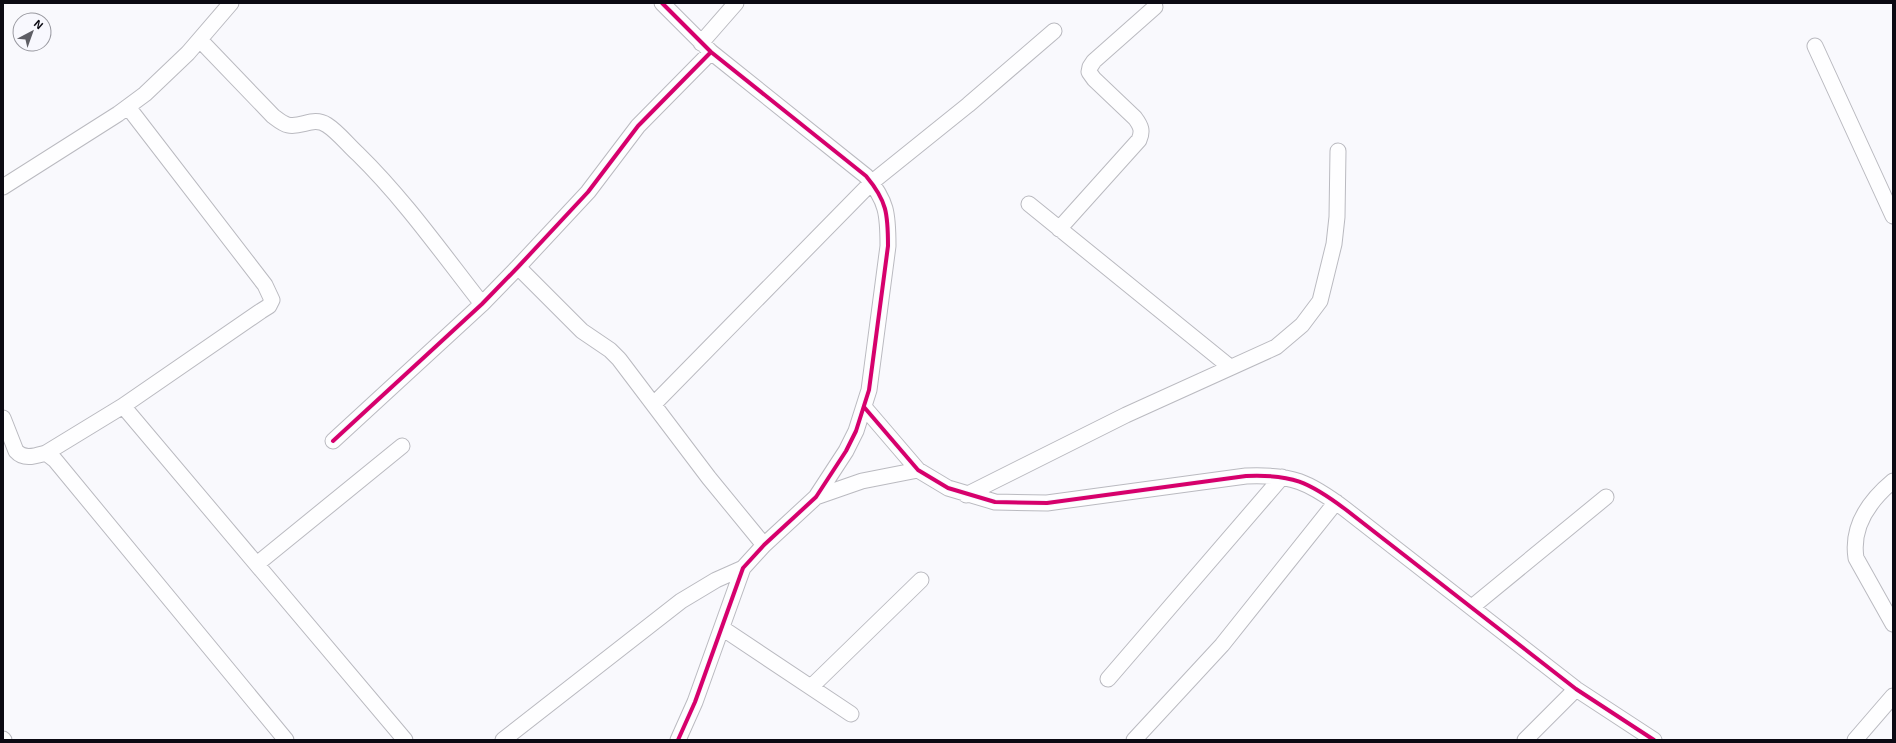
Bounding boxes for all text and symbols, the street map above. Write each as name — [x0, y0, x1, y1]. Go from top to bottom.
north arrow — [12, 12, 52, 52]
text: N — [32, 17, 46, 32]

